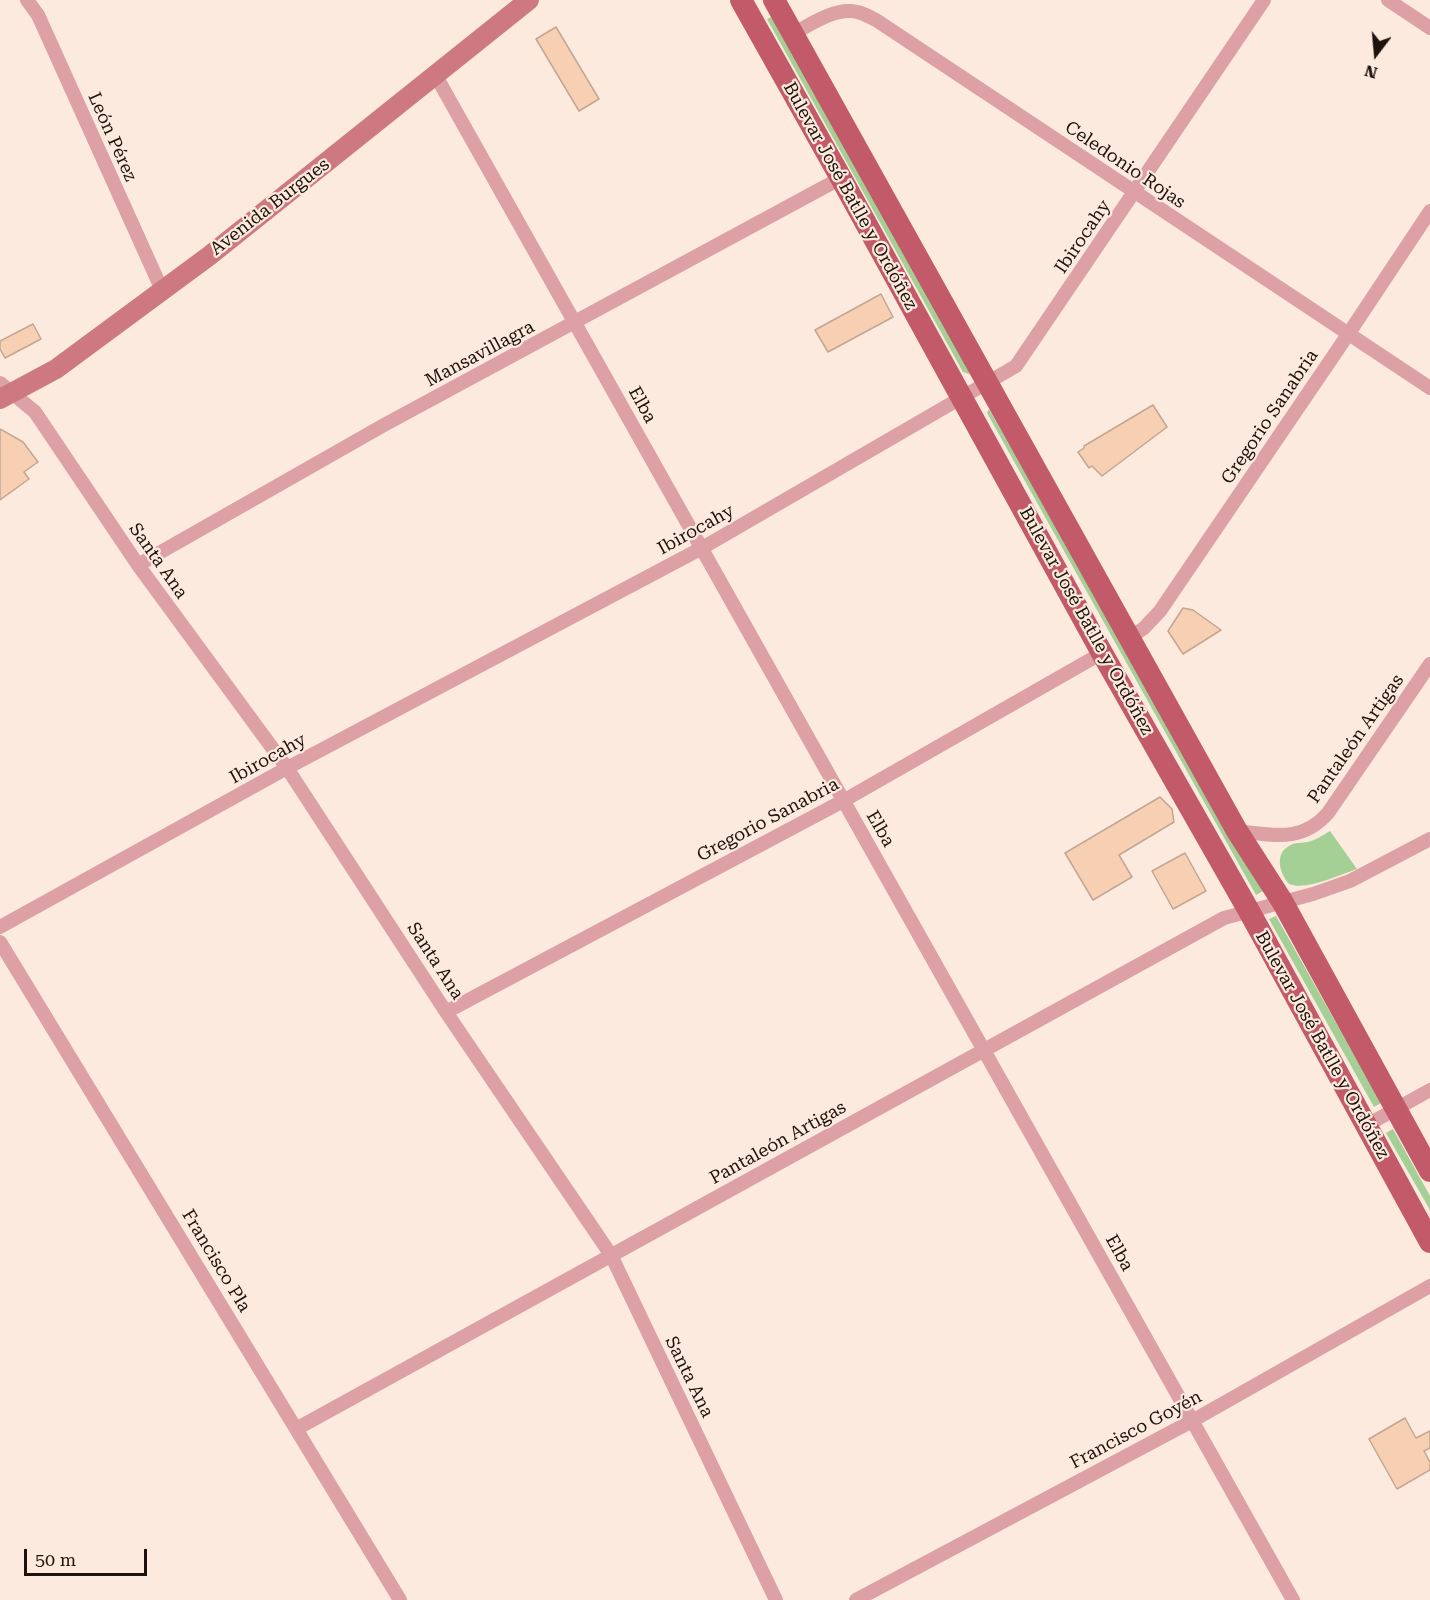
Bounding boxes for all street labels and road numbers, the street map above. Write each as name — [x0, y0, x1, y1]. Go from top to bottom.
street label: Bulevar José Batlle y Ordóñez — [778, 78, 922, 314]
street label: León Pérez — [83, 89, 141, 185]
street label: Celedonio Rojas — [1061, 117, 1189, 213]
street label: Avenida Burgues — [206, 154, 334, 260]
street label: Ibirocahy — [1050, 196, 1116, 278]
street label: Mansavillagra — [422, 316, 538, 392]
street label: Gregorio Sanabria — [1217, 346, 1323, 488]
street label: Elba — [623, 383, 661, 427]
street label: Ibirocahy — [654, 500, 738, 560]
street label: Bulevar José Batlle y Ordóñez — [1014, 503, 1158, 739]
street label: Santa Ana — [124, 519, 192, 603]
street label: Pantaleón Artigas — [1303, 670, 1409, 808]
street label: Ibirocahy — [226, 729, 310, 789]
street label: Gregorio Sanabria — [693, 773, 843, 867]
street label: Elba — [861, 807, 899, 851]
street label: Santa Ana — [402, 918, 468, 1004]
street label: Bulevar José Batlle y Ordóñez — [1250, 927, 1394, 1163]
street label: Pantaleón Artigas — [706, 1097, 850, 1189]
street label: Francisco Pla — [177, 1206, 255, 1316]
street label: Elba — [1100, 1231, 1138, 1275]
street label: Santa Ana — [660, 1333, 718, 1421]
street label: Francisco Goyén — [1066, 1386, 1206, 1474]

